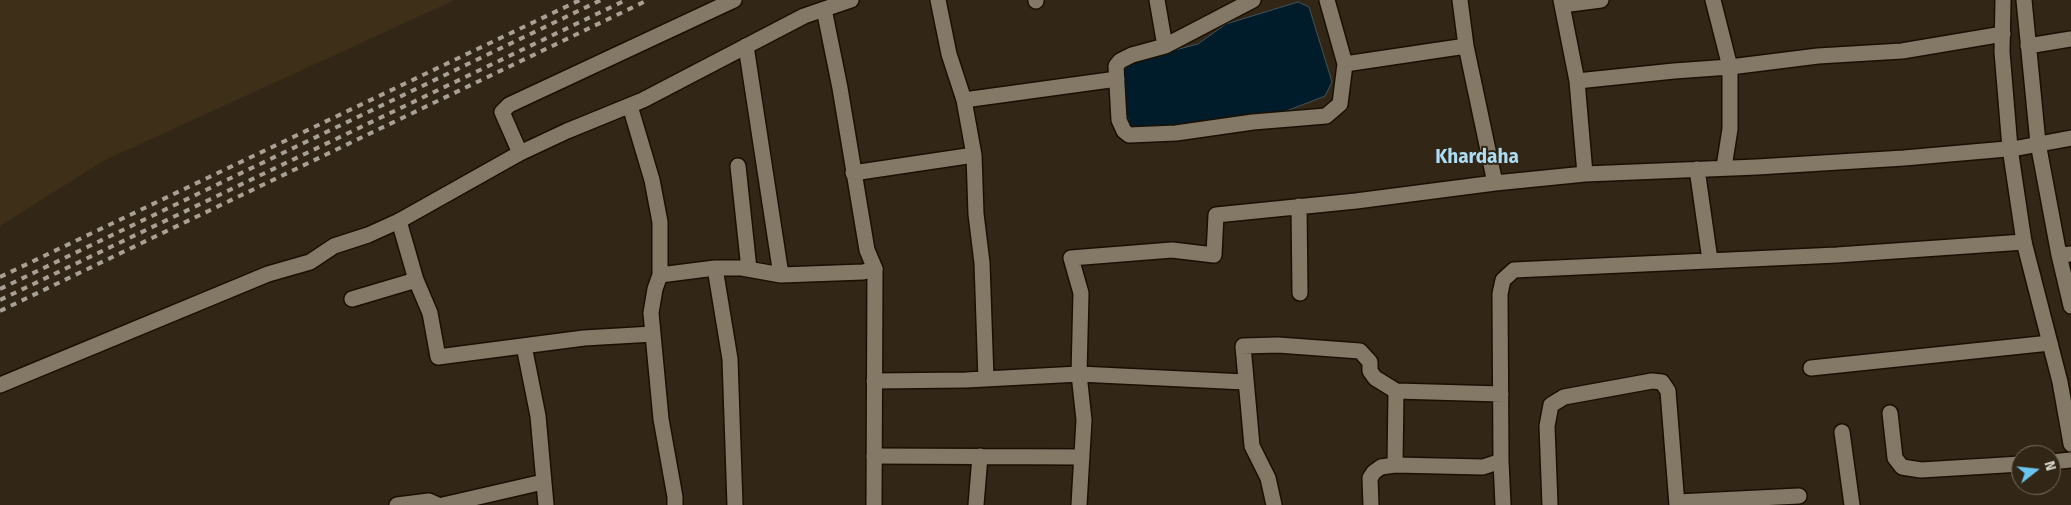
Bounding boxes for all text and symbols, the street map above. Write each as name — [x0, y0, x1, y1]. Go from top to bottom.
district label: Khardaha — [1435, 147, 1519, 169]
north arrow — [2011, 445, 2061, 495]
text: N — [2040, 459, 2059, 473]

